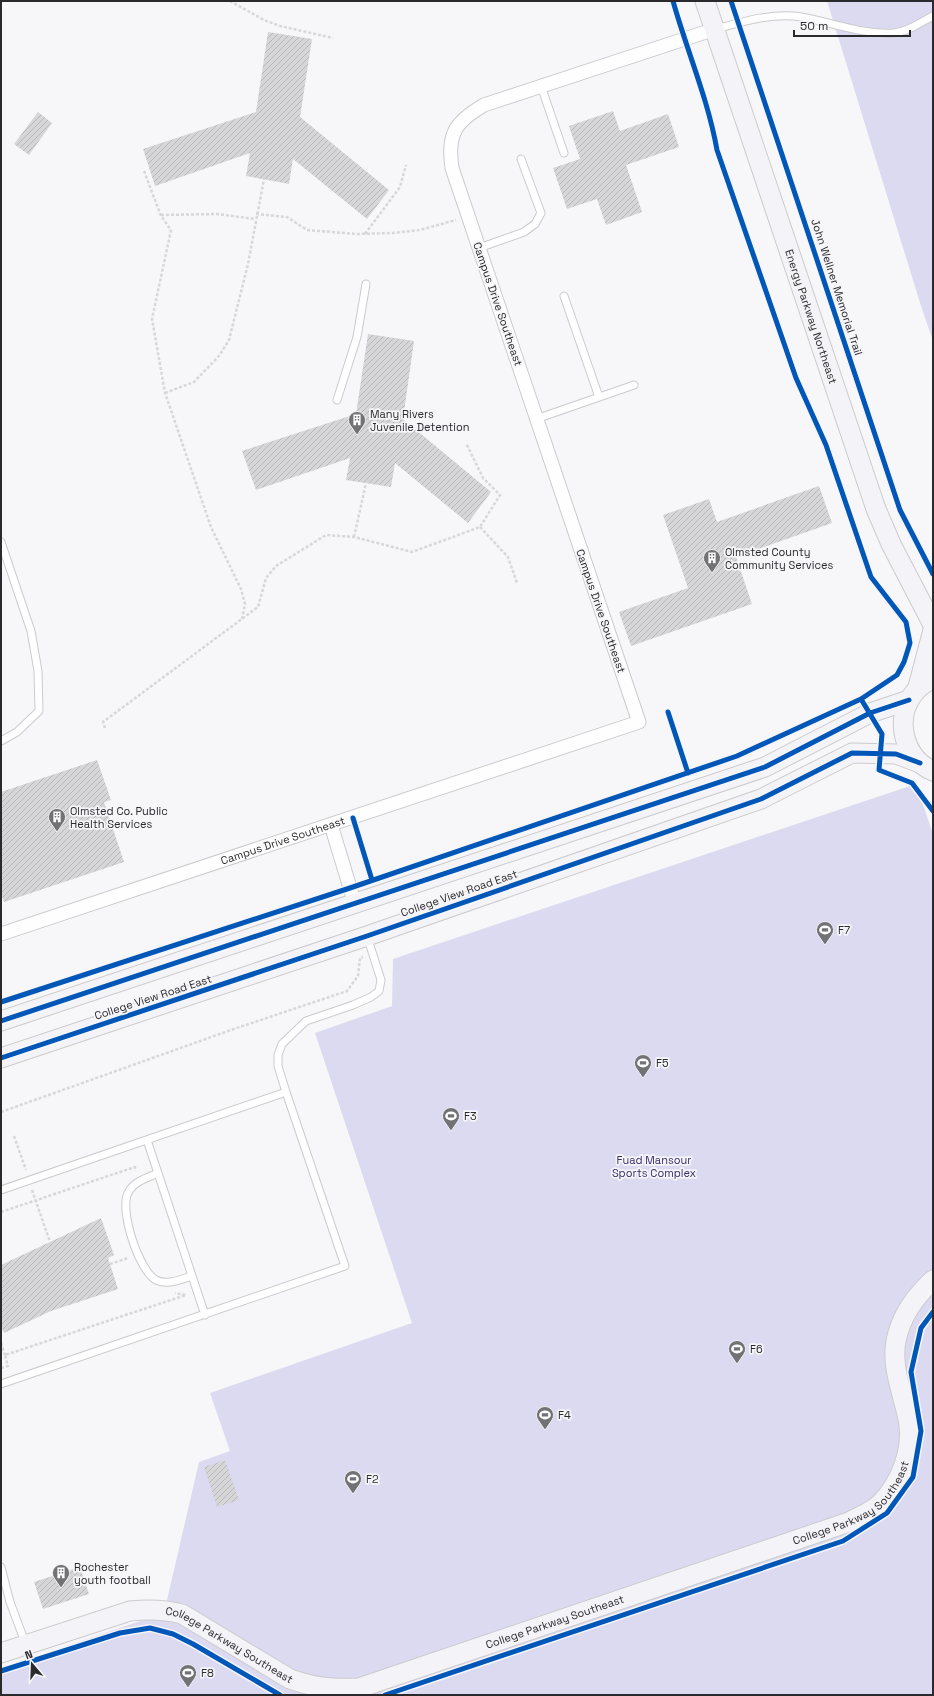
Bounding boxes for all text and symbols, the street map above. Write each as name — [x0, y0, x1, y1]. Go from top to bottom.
scale bar — [794, 12, 910, 38]
text: 50 m — [800, 18, 828, 34]
street label: John Wellner Memorial Trail — [808, 217, 866, 357]
street label: Campus Drive Southeast — [470, 240, 526, 368]
street label: Energy Parkway Northeast — [782, 248, 840, 386]
place label: Many Rivers Juvenile Detention — [370, 407, 470, 434]
building icon: Many Rivers Juvenile Detention — [347, 410, 367, 435]
place label: Olmsted County Community Services — [725, 545, 834, 572]
street label: Campus Drive Southeast — [573, 547, 629, 675]
building icon: Olmsted County Community Services — [702, 548, 722, 573]
place label: Olmsted Co. Public Health Services — [70, 804, 168, 831]
building icon: Olmsted Co. Public Health Services — [47, 807, 67, 832]
street label: Campus Drive Southeast — [219, 813, 347, 868]
street label: College View Road East — [399, 866, 519, 920]
sports icon: F7 — [815, 920, 835, 945]
place label: F7 — [838, 923, 850, 937]
street label: College View Road East — [93, 971, 213, 1023]
sports icon: F5 — [633, 1053, 653, 1078]
place label: F5 — [656, 1056, 669, 1070]
sports icon: F3 — [441, 1106, 461, 1131]
place label: F3 — [464, 1109, 477, 1123]
park label: Fuad Mansour Sports Complex — [612, 1153, 697, 1180]
sports icon: F6 — [727, 1339, 747, 1364]
place label: F6 — [750, 1342, 763, 1356]
sports icon: F4 — [535, 1405, 555, 1430]
place label: F4 — [558, 1408, 571, 1422]
street label: College Parkway Southeast — [791, 1459, 912, 1548]
sports icon: F2 — [343, 1469, 363, 1494]
place label: F2 — [366, 1472, 379, 1486]
place label: Rochester youth football — [74, 1560, 151, 1587]
building icon: Rochester youth football — [51, 1563, 71, 1588]
street label: College Parkway Southeast — [484, 1592, 626, 1652]
street label: College Parkway Southeast — [165, 1604, 296, 1686]
north arrow — [12, 1644, 52, 1684]
text: N — [23, 1647, 35, 1662]
sports icon: F8 — [178, 1663, 198, 1688]
place label: F8 — [201, 1666, 214, 1680]

